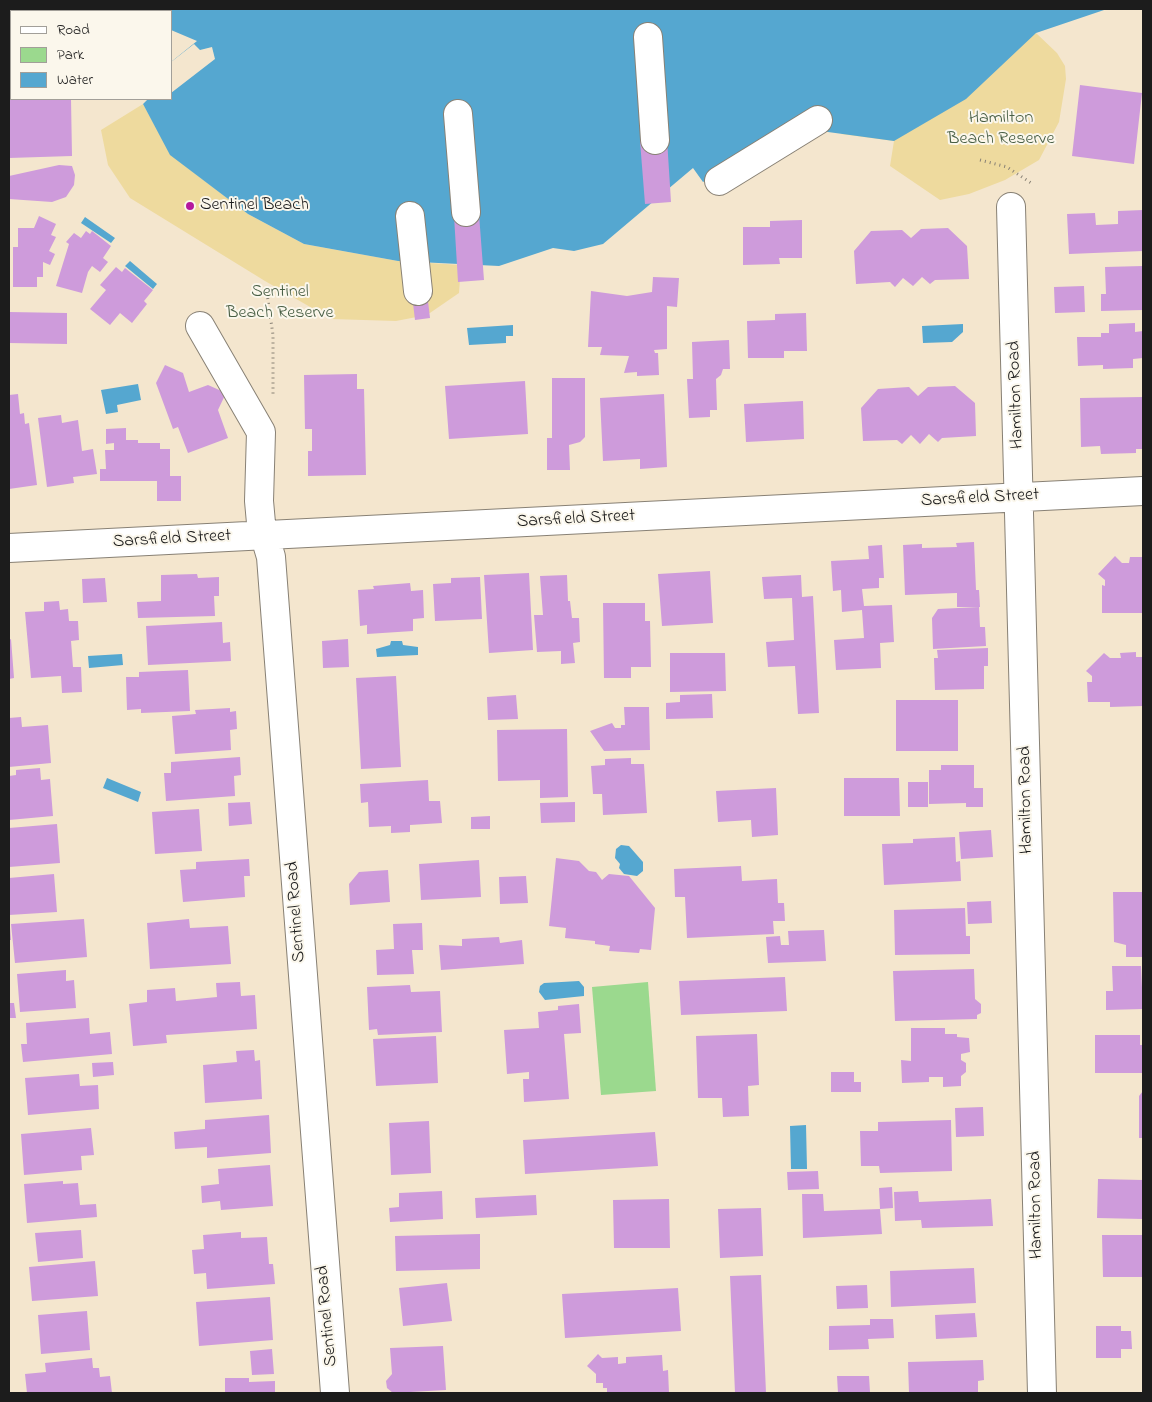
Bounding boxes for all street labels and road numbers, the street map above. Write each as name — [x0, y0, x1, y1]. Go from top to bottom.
street label: Hamilton Road — [1004, 340, 1030, 450]
street label: Sarsfield Street — [920, 485, 1040, 513]
street label: Sarsfield Street — [516, 506, 636, 534]
street label: Sarsfield Street — [112, 526, 232, 554]
street label: Hamilton Road — [1015, 746, 1039, 854]
street label: Sentinel Road — [283, 861, 311, 963]
street label: Hamilton Road — [1025, 1151, 1049, 1259]
street label: Sentinel Road — [313, 1265, 343, 1367]

